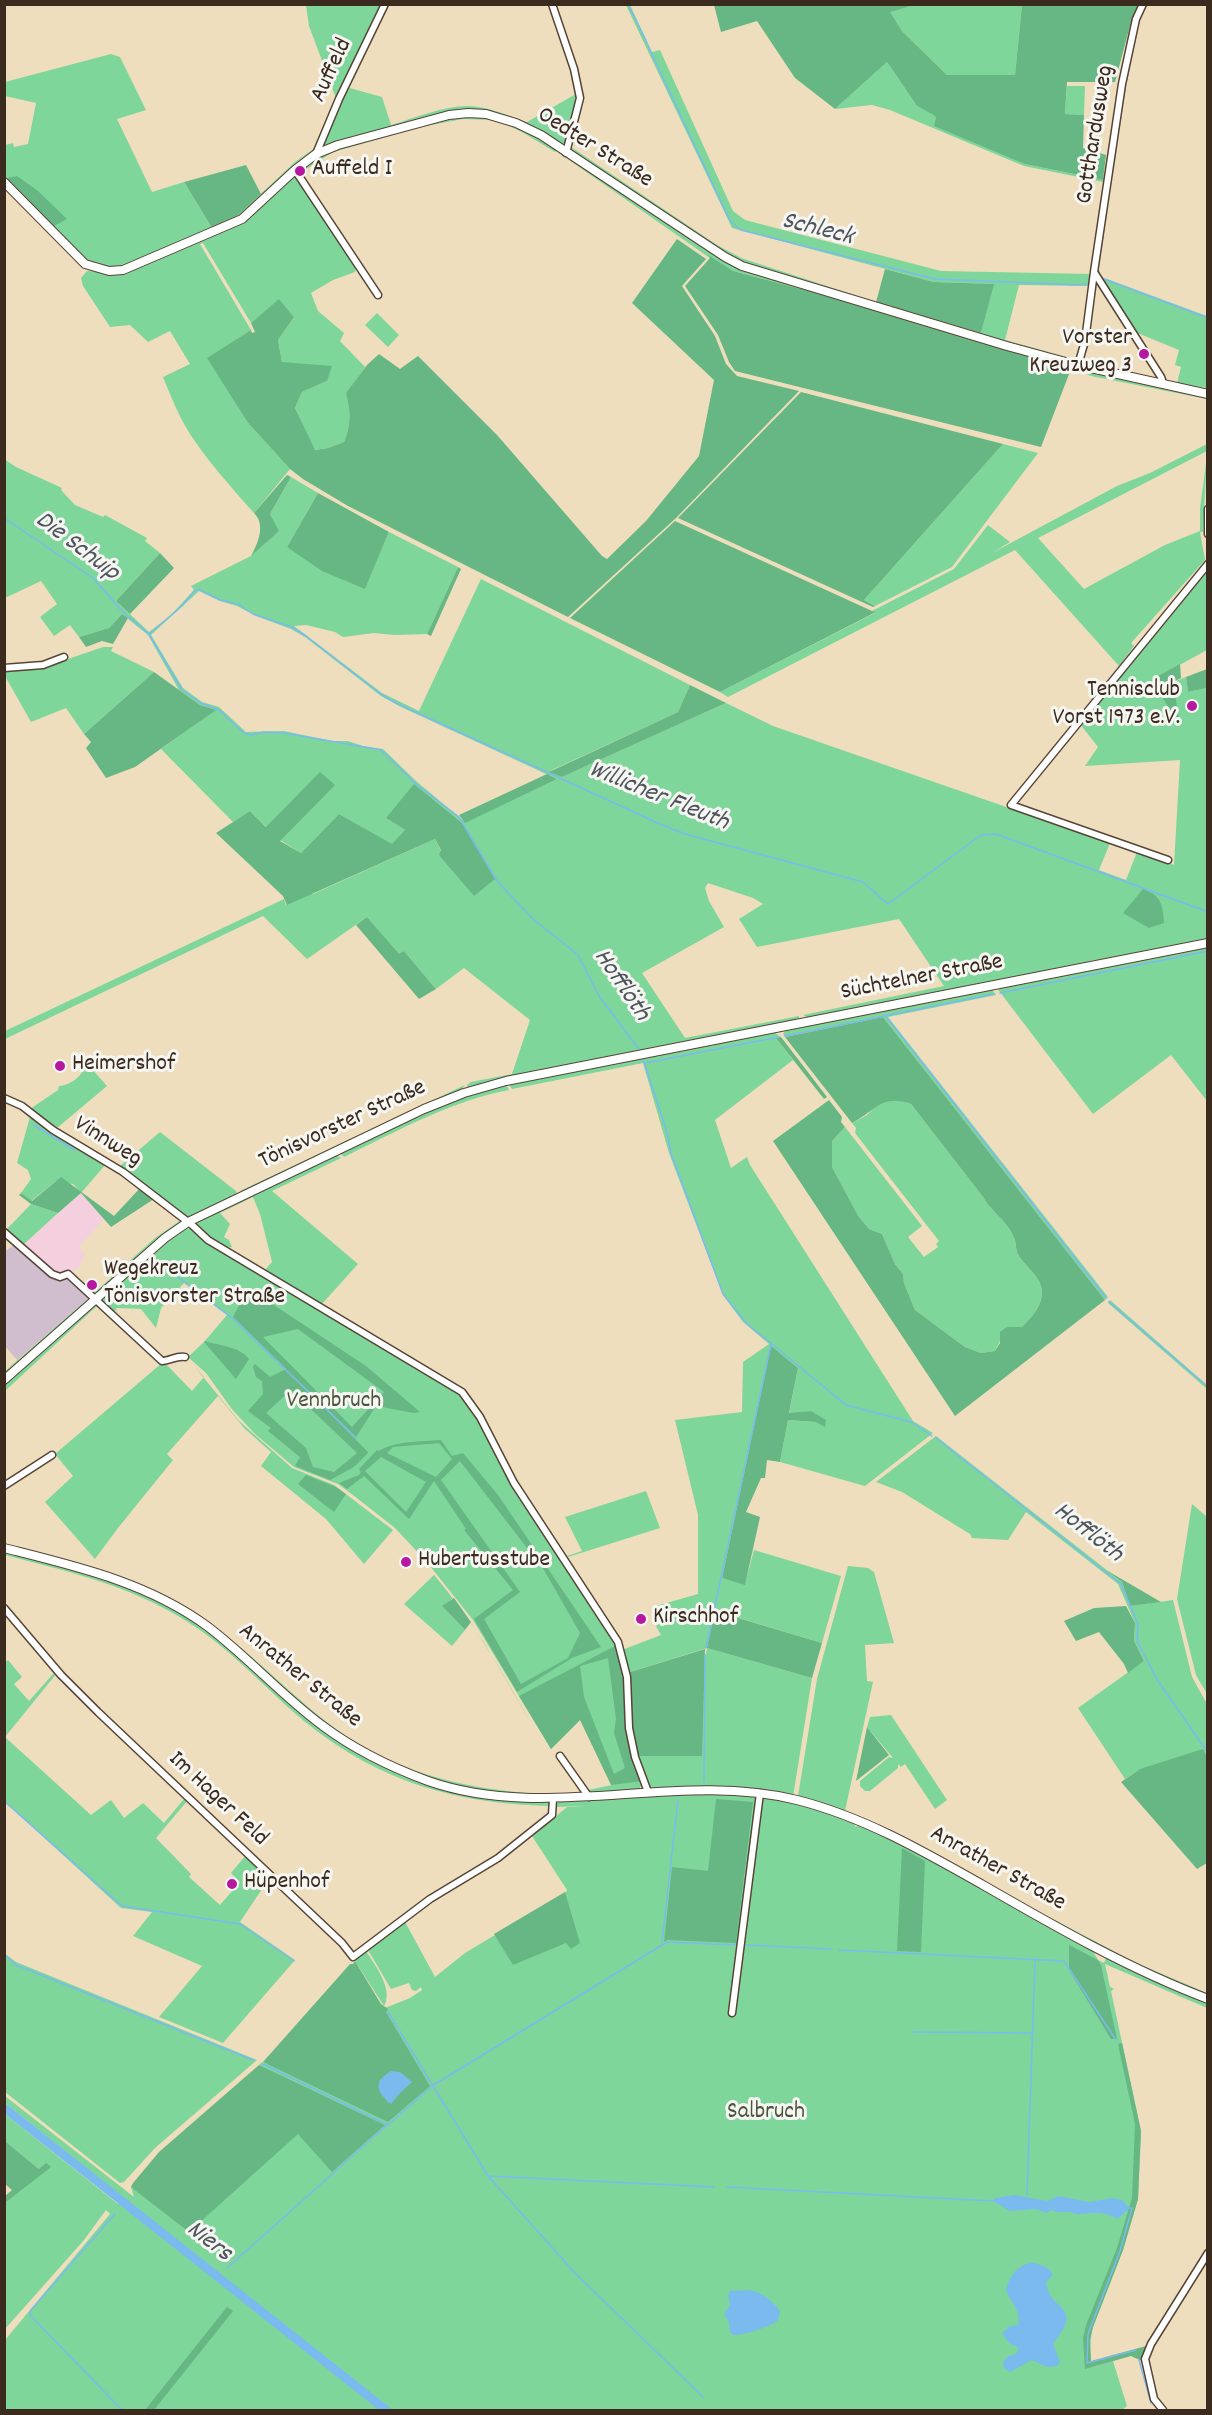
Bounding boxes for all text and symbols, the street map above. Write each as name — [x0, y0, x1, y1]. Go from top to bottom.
street label: Auffeld — [306, 34, 360, 108]
street label: Gotthardusweg — [1072, 64, 1122, 206]
street label: Oedter Straße — [531, 102, 657, 196]
place label: Auffeld I — [312, 157, 392, 185]
marker: Auffeld I — [293, 164, 307, 178]
water label: Schleck — [778, 207, 856, 255]
place label: Vorster Kreuzweg 3 — [1029, 326, 1132, 382]
marker: Vorster Kreuzweg 3 — [1137, 347, 1151, 361]
water label: Die Schuip — [28, 506, 124, 590]
place label: Tennisclub Vorst 1973 e.V. — [1053, 678, 1180, 734]
marker: Tennisclub Vorst 1973 e.V. — [1185, 699, 1199, 713]
water label: Willicher Fleuth — [583, 756, 733, 840]
water label: Hofflöth — [585, 944, 655, 1028]
street label: Süchtelner Straße — [839, 949, 1005, 1009]
place label: Heimershof — [72, 1052, 175, 1080]
marker: Heimershof — [53, 1059, 67, 1073]
street label: Tönisvorster Straße — [255, 1075, 431, 1177]
street label: Vinnweg — [68, 1111, 146, 1175]
place label: Wegekreuz Tönisvorster Straße — [104, 1257, 285, 1313]
marker: Wegekreuz Tönisvorster Straße — [85, 1278, 99, 1292]
park label: Vennbruch — [287, 1389, 381, 1417]
water label: Hofflöth — [1046, 1497, 1128, 1571]
place label: Hubertusstube — [418, 1548, 550, 1576]
marker: Hubertusstube — [399, 1555, 413, 1569]
place label: Kirschhof — [653, 1605, 738, 1633]
marker: Kirschhof — [634, 1612, 648, 1626]
street label: Anrather Straße — [231, 1618, 367, 1736]
street label: Im Hager Feld — [161, 1746, 273, 1854]
street label: Anrather Straße — [924, 1821, 1070, 1919]
place label: Hüpenhof — [244, 1870, 329, 1898]
marker: Hüpenhof — [225, 1877, 239, 1891]
park label: Salbruch — [727, 2100, 805, 2128]
water label: Niers — [179, 2215, 237, 2271]

